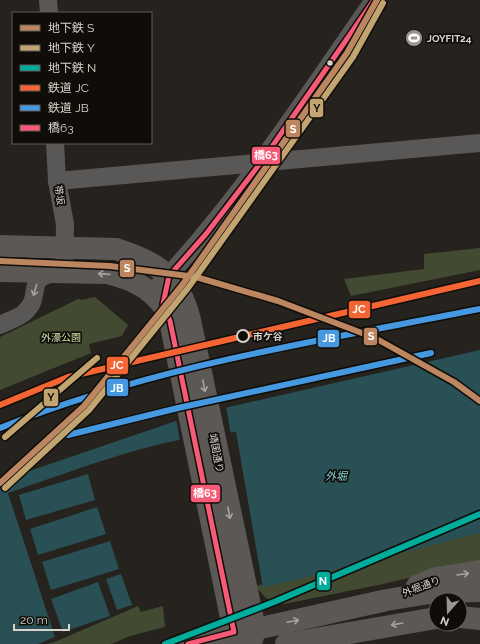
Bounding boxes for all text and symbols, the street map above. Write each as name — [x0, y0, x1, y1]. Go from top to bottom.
legend — [12, 12, 152, 144]
text: 地下鉄 S — [48, 21, 94, 35]
sports icon: JOYFIT24 — [404, 28, 424, 48]
place label: JOYFIT24 — [427, 33, 472, 44]
text: 地下鉄 Y — [48, 41, 95, 55]
unlabelled marker — [325, 58, 335, 68]
text: 地下鉄 N — [48, 61, 96, 75]
text: 鉄道 JC — [48, 81, 89, 95]
line badge: Y — [309, 98, 324, 118]
text: 鉄道 JB — [48, 101, 89, 115]
text: Y — [313, 102, 321, 115]
line badge: S — [285, 119, 301, 138]
text: 橋63 — [48, 121, 74, 135]
text: S — [290, 123, 297, 136]
line badge: 橋63 — [251, 146, 281, 165]
text: 橋63 — [254, 149, 278, 162]
street label: 帯坂 — [53, 184, 67, 206]
line badge: S — [119, 259, 135, 278]
text: S — [124, 262, 131, 275]
one-way arrow — [98, 270, 111, 277]
one-way arrow — [31, 284, 38, 297]
line badge: JC — [348, 300, 371, 319]
text: JC — [353, 303, 366, 316]
line badge: S — [363, 327, 378, 346]
marker: 市ケ谷 — [236, 329, 250, 343]
line badge: JB — [317, 329, 340, 348]
text: S — [368, 330, 375, 343]
place label: 市ケ谷 — [253, 331, 283, 342]
park label: 外濠公園 — [41, 332, 81, 343]
text: JB — [323, 332, 336, 345]
line badge: JC — [106, 356, 129, 375]
text: JC — [111, 359, 124, 372]
line badge: JB — [106, 378, 129, 397]
one-way arrow — [200, 379, 208, 392]
text: JB — [111, 382, 124, 395]
line badge: Y — [43, 388, 59, 407]
text: Y — [47, 391, 55, 404]
street label: 靖国通り — [207, 432, 226, 474]
water label: 外堀 — [325, 470, 349, 483]
line badge: 橋63 — [190, 484, 221, 503]
text: 橋63 — [193, 487, 217, 500]
one-way arrow — [226, 506, 234, 519]
one-way arrow — [456, 570, 469, 578]
line badge: N — [316, 571, 331, 591]
street label: 外堀通り — [401, 574, 442, 599]
text: N — [319, 575, 327, 588]
north arrow — [428, 592, 468, 632]
scale bar — [14, 606, 69, 632]
text: 20 m — [20, 613, 48, 627]
text: N — [439, 613, 451, 628]
one-way arrow — [286, 616, 299, 624]
one-way arrow — [391, 620, 404, 628]

